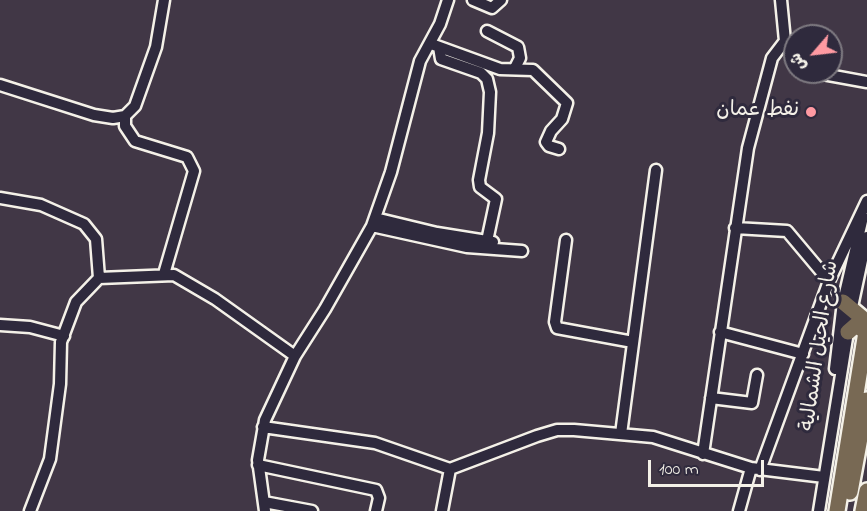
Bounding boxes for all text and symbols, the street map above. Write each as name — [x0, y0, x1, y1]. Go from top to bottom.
north arrow — [783, 24, 843, 84]
text: ش — [784, 48, 814, 75]
place label: نفط عمان — [716, 99, 799, 125]
marker: نفط عمان — [804, 105, 818, 119]
street label: شارع الحيل الشمالية — [797, 259, 845, 433]
scale bar — [651, 448, 766, 486]
text: 100 m — [659, 457, 699, 483]

